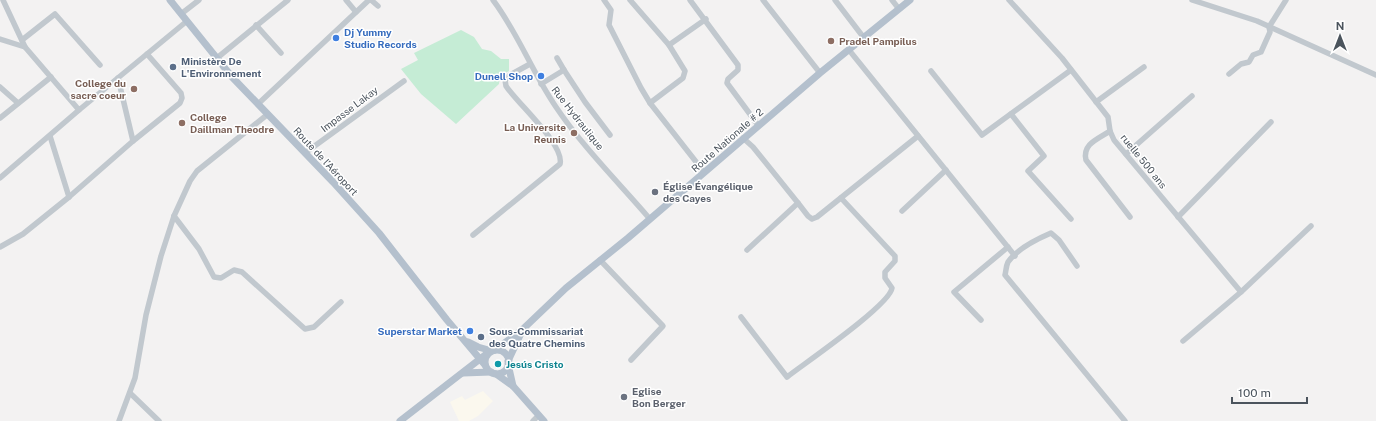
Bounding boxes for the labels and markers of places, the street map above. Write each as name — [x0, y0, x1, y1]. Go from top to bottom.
place label: Dj Yummy Studio Records — [344, 26, 417, 50]
marker: Dj Yummy Studio Records — [331, 33, 341, 43]
place label: Pradel Pampilus — [839, 35, 917, 47]
marker: Pradel Pampilus — [826, 36, 836, 46]
place label: Ministère De L'Environnement — [181, 55, 261, 79]
marker: Ministère De L'Environnement — [168, 62, 178, 72]
place label: Dunell Shop — [475, 70, 533, 82]
marker: Dunell Shop — [536, 71, 546, 81]
place label: College du sacre coeur — [71, 77, 126, 101]
marker: College du sacre coeur — [129, 84, 139, 94]
place label: College Daillman Theodre — [190, 111, 275, 135]
marker: College Daillman Theodre — [177, 118, 187, 128]
place label: La Universite Reunis — [504, 121, 566, 145]
marker: La Universite Reunis — [569, 128, 579, 138]
place label: Église Évangélique des Cayes — [663, 180, 753, 204]
marker: Église Évangélique des Cayes — [650, 187, 660, 197]
place label: Superstar Market — [377, 325, 462, 337]
place label: Sous-Commissariat des Quatre Chemins — [489, 325, 585, 349]
marker: Superstar Market — [465, 326, 475, 336]
marker: Sous-Commissariat des Quatre Chemins — [476, 332, 486, 342]
place label: Jesús Cristo — [506, 358, 564, 370]
marker: Jesús Cristo — [493, 359, 503, 369]
place label: Eglise Bon Berger — [632, 385, 686, 409]
marker: Eglise Bon Berger — [619, 392, 629, 402]

